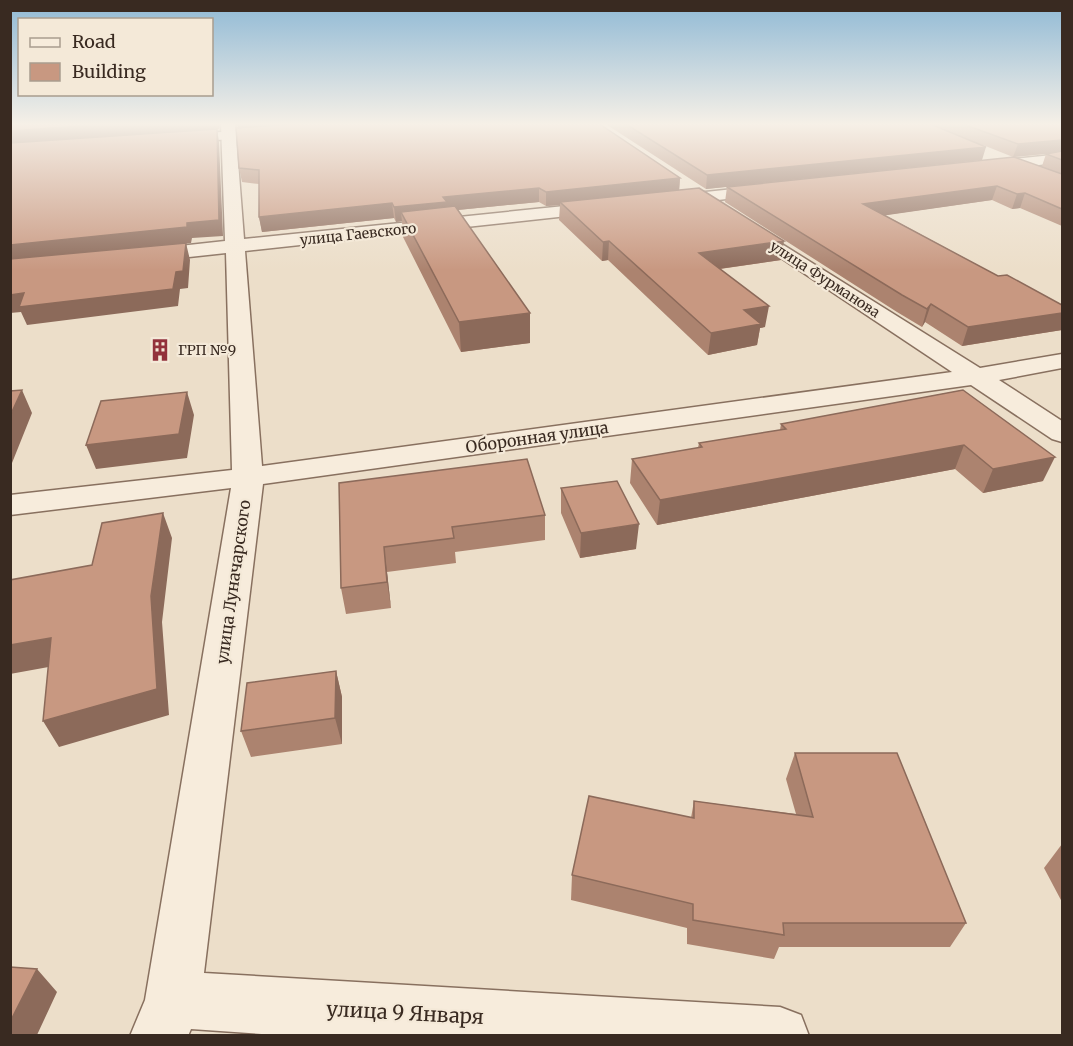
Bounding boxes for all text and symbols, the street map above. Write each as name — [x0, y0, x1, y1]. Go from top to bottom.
legend — [18, 18, 213, 96]
text: Road — [72, 30, 116, 53]
text: Building — [72, 60, 146, 83]
street label: улица Гаевского — [299, 219, 417, 249]
street label: улица Фурманова — [767, 237, 884, 322]
building icon: ГРП №9 — [147, 337, 173, 363]
place label: ГРП №9 — [178, 341, 236, 359]
street label: Оборонная улица — [464, 417, 610, 457]
street label: улица Луначарского — [212, 499, 254, 665]
street label: улица 9 Января — [326, 996, 484, 1029]

